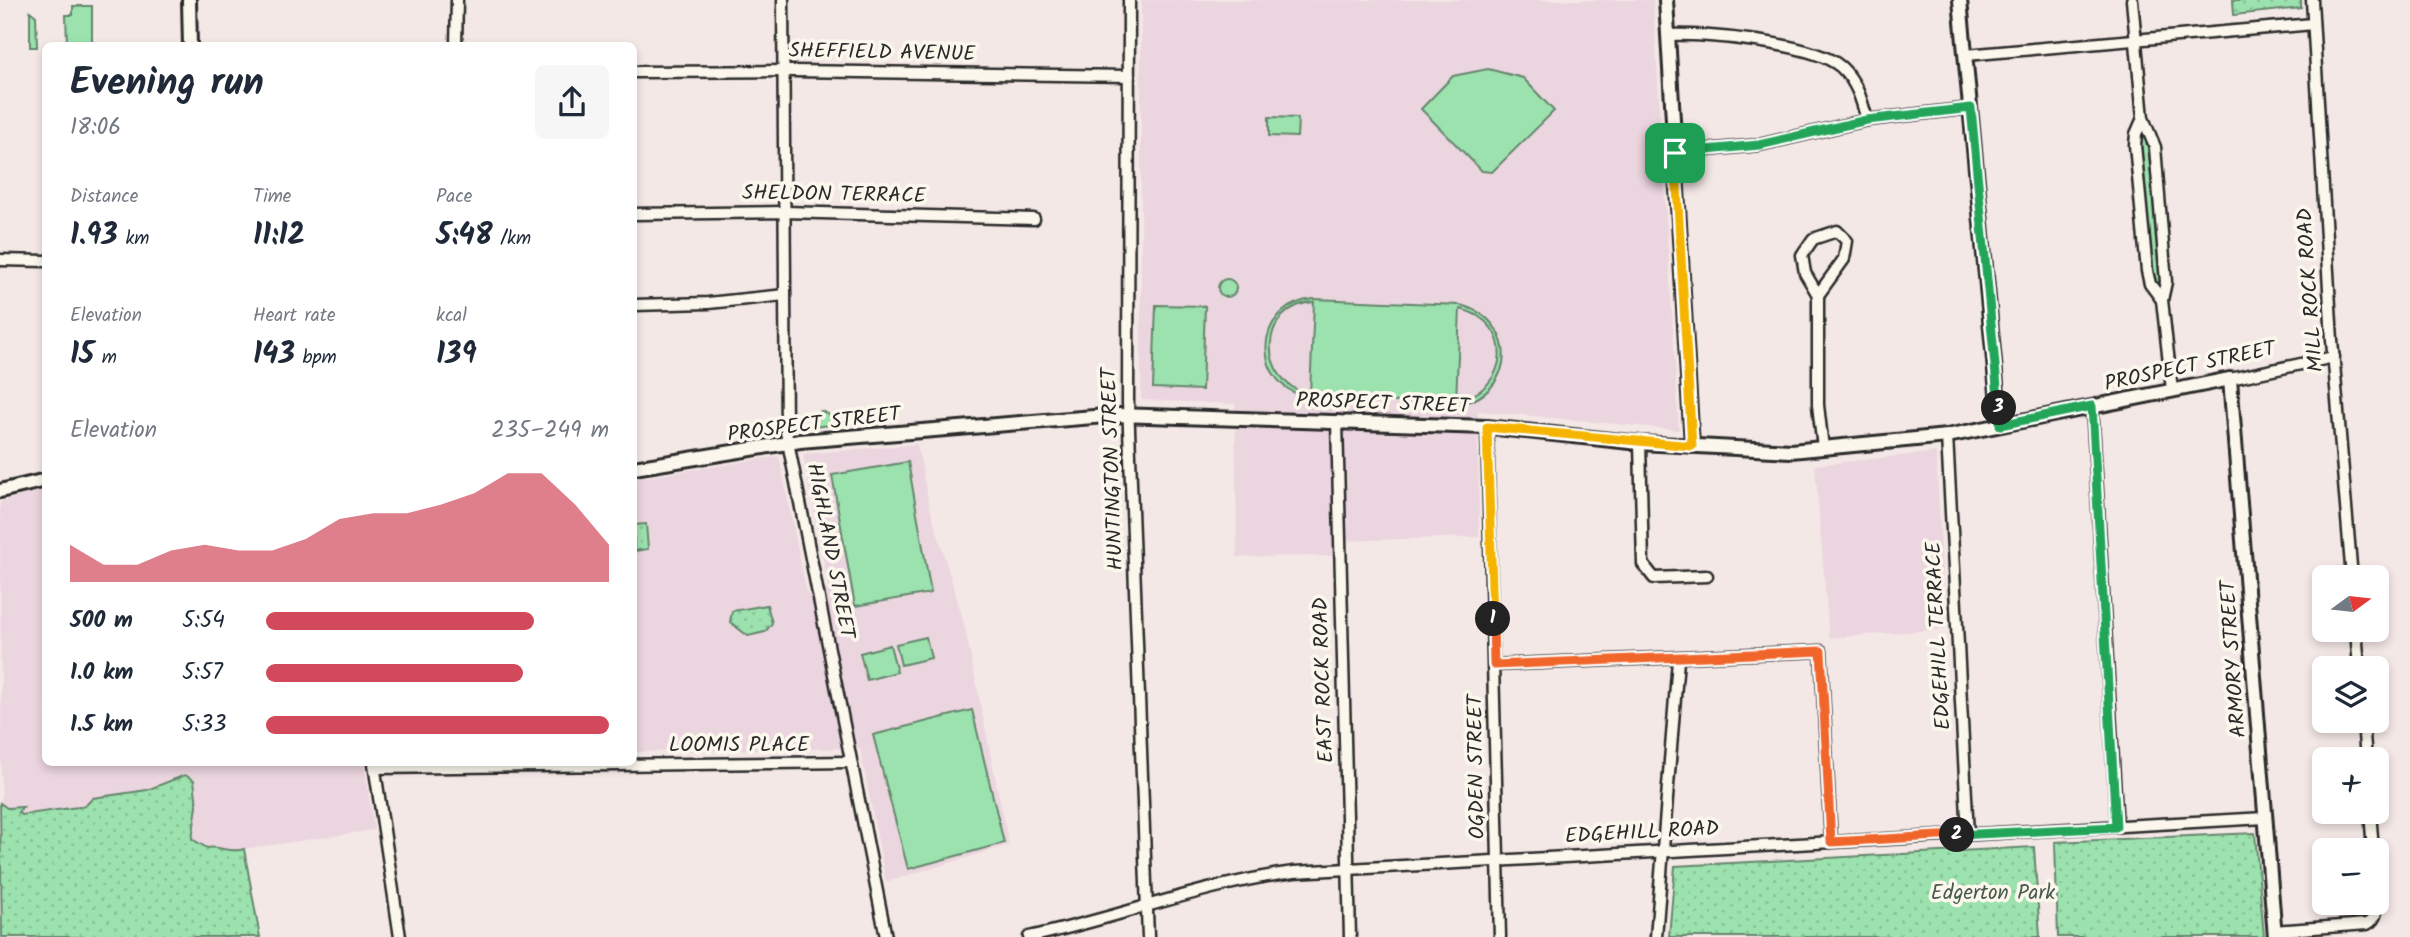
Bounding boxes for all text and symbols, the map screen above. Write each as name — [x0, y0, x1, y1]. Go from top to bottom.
street label: SHEFFIELD AVENUE — [788, 35, 976, 71]
text: Evening run — [70, 54, 264, 114]
button: share — [535, 65, 609, 139]
text: 18:06 — [70, 110, 121, 146]
pin — [1645, 123, 1705, 183]
icon: arrive — [1656, 134, 1694, 172]
street label: SHELDON TERRACE — [742, 177, 927, 213]
text: Distance — [70, 182, 138, 212]
text: Time — [253, 182, 291, 212]
text: Pace — [436, 182, 472, 212]
street label: MILL ROCK ROAD — [2289, 207, 2333, 373]
text: 1.93 — [70, 212, 118, 260]
text: 11:12 — [253, 212, 305, 260]
text: 5:48 — [436, 212, 493, 260]
text: km — [118, 224, 149, 254]
text: /km — [493, 224, 531, 254]
text: Elevation — [70, 301, 142, 331]
text: Heart rate — [253, 301, 336, 331]
text: kcal — [436, 301, 467, 331]
text: 15 — [70, 331, 94, 379]
text: 143 — [253, 331, 295, 379]
text: 139 — [436, 331, 477, 379]
street label: PROSPECT STREET — [2101, 332, 2280, 401]
text: m — [94, 343, 117, 373]
text: bpm — [295, 343, 337, 373]
street label: HUNTINGTON STREET — [1093, 365, 1133, 571]
street label: PROSPECT STREET — [1295, 384, 1472, 424]
pin: 3 — [1982, 390, 2016, 426]
text: 3 — [1993, 392, 2004, 422]
street label: PROSPECT STREET — [726, 398, 904, 452]
text: Elevation — [70, 413, 157, 449]
text: 235–249 m — [491, 413, 609, 449]
street label: HIGHLAND STREET — [797, 460, 864, 643]
street label: EDGEHILL TERRACE — [1918, 540, 1960, 731]
north arrow — [2312, 565, 2389, 642]
map controls — [2312, 565, 2389, 915]
street label: ARMORY STREET — [2212, 577, 2256, 739]
street label: EAST ROCK ROAD — [1305, 597, 1343, 763]
pin: 1 — [1476, 602, 1510, 636]
text: 500 m — [70, 603, 133, 639]
text: 5:54 — [182, 603, 225, 639]
text: 1 — [1490, 603, 1495, 633]
text: 1.0 km — [70, 655, 133, 691]
text: 5:57 — [182, 655, 223, 691]
button: layers — [2312, 656, 2389, 733]
street label: OGDEN STREET — [1459, 693, 1495, 840]
text: 1.5 km — [70, 707, 133, 743]
text: 5:33 — [182, 707, 226, 743]
street label: LOOMIS PLACE — [669, 729, 810, 762]
button: + — [2312, 747, 2389, 824]
street label: EDGEHILL ROAD — [1564, 812, 1720, 854]
pin: 2 — [1940, 818, 1974, 852]
text: 2 — [1951, 819, 1962, 849]
button: − — [2312, 838, 2389, 915]
park label: Edgerton Park — [1931, 877, 2055, 910]

